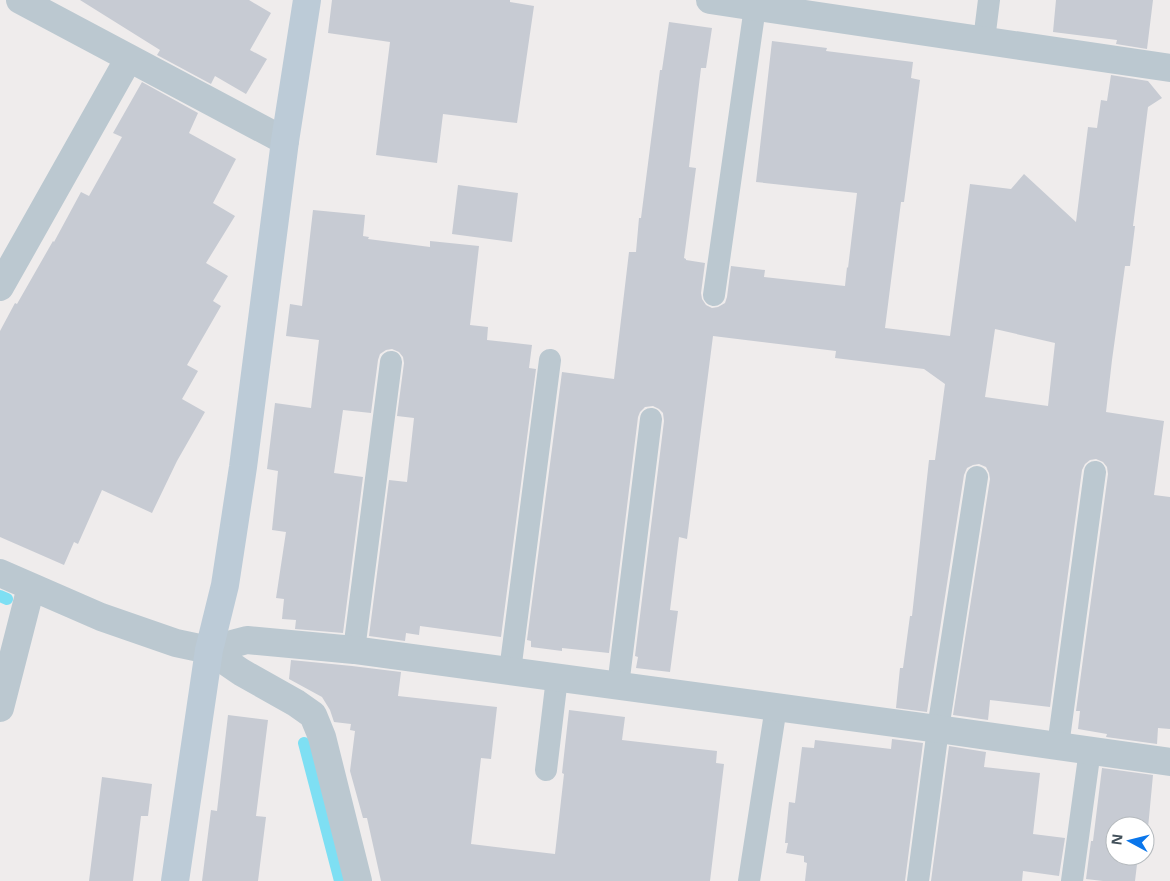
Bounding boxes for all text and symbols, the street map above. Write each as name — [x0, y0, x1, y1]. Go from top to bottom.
north arrow — [1105, 816, 1155, 866]
text: N — [1106, 833, 1127, 846]

